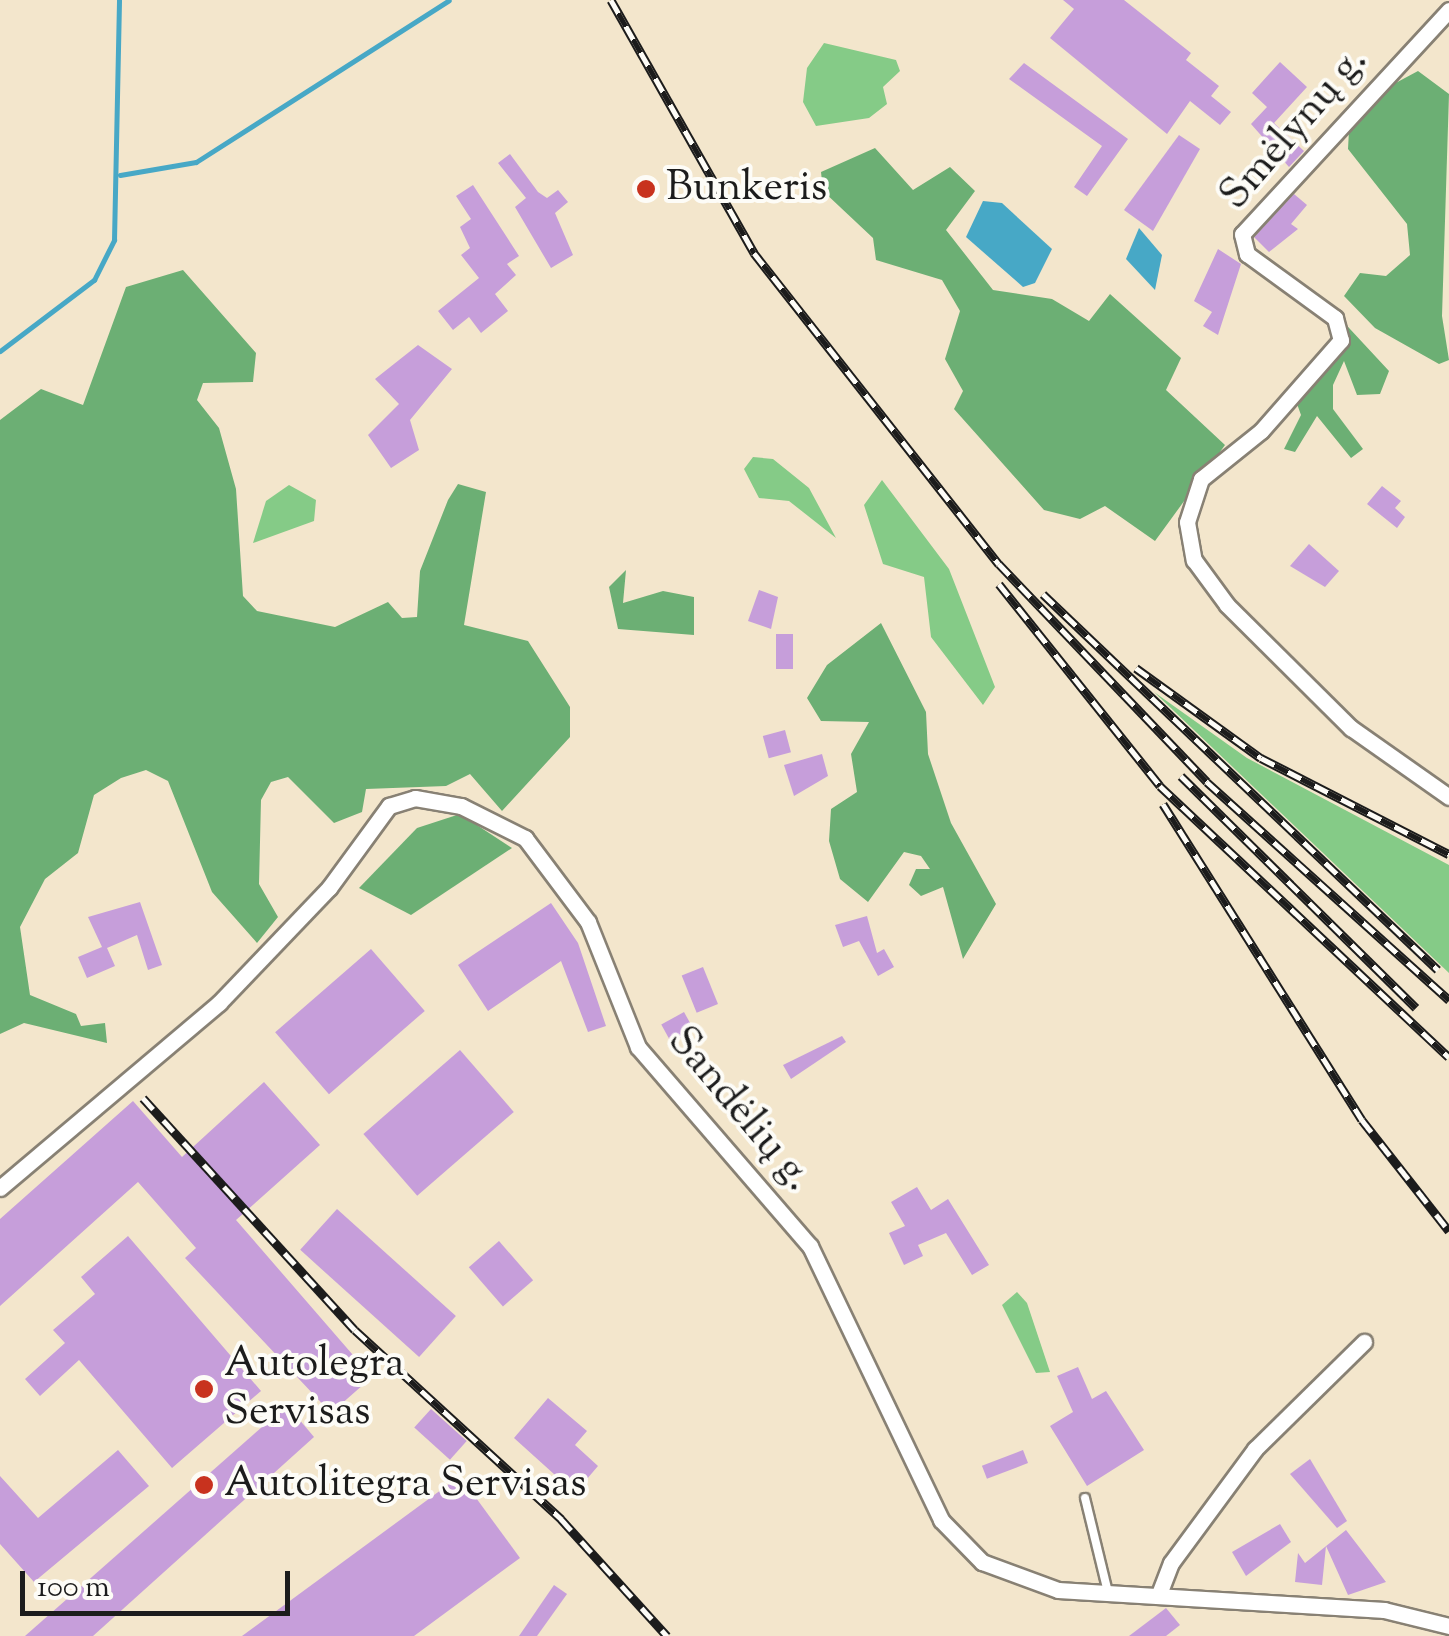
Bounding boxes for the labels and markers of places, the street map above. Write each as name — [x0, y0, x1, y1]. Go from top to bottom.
place label: Bunkeris — [666, 164, 827, 214]
marker: Bunkeris — [635, 178, 657, 200]
place label: Autolegra Servisas — [224, 1340, 404, 1438]
marker: Autolegra Servisas — [193, 1378, 215, 1400]
place label: Autolitegra Servisas — [224, 1460, 587, 1510]
marker: Autolitegra Servisas — [193, 1474, 215, 1496]

